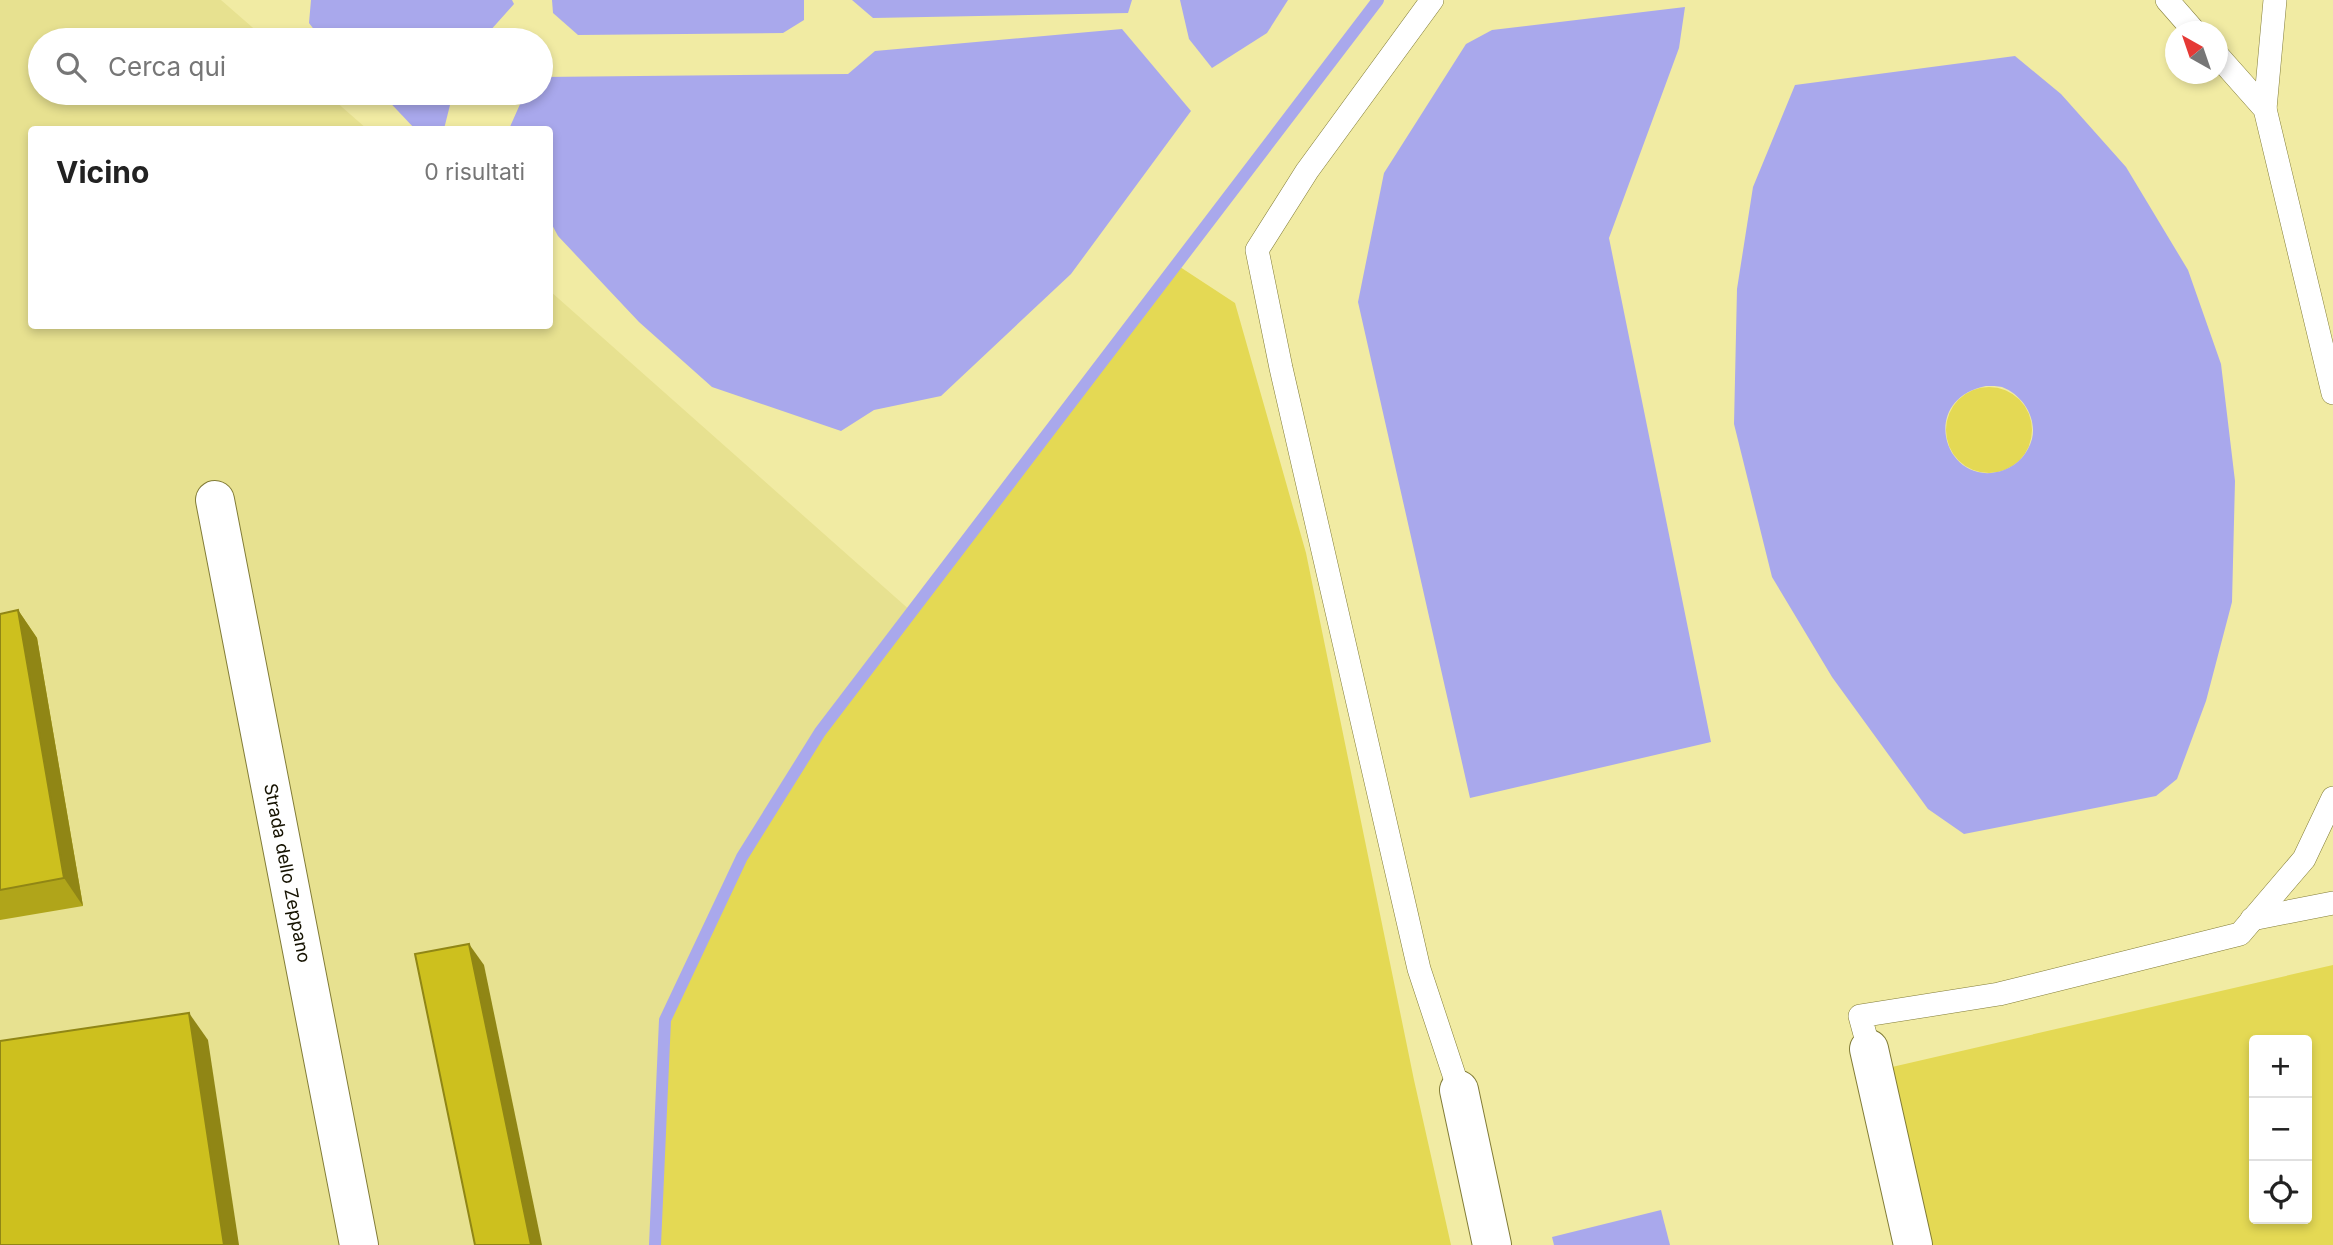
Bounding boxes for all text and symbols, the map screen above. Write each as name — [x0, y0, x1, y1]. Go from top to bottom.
north arrow — [2165, 21, 2228, 84]
search box — [28, 28, 553, 105]
icon: search — [52, 48, 90, 86]
text: Cerca qui — [108, 51, 226, 82]
text: Vicino — [56, 154, 149, 190]
text: 0 risultati — [424, 158, 525, 186]
street label: Strada dello Zeppano — [260, 782, 315, 964]
map controls — [2249, 1035, 2312, 1224]
button: + — [2249, 1035, 2312, 1098]
button: − — [2249, 1098, 2312, 1161]
button: locate — [2249, 1161, 2312, 1224]

